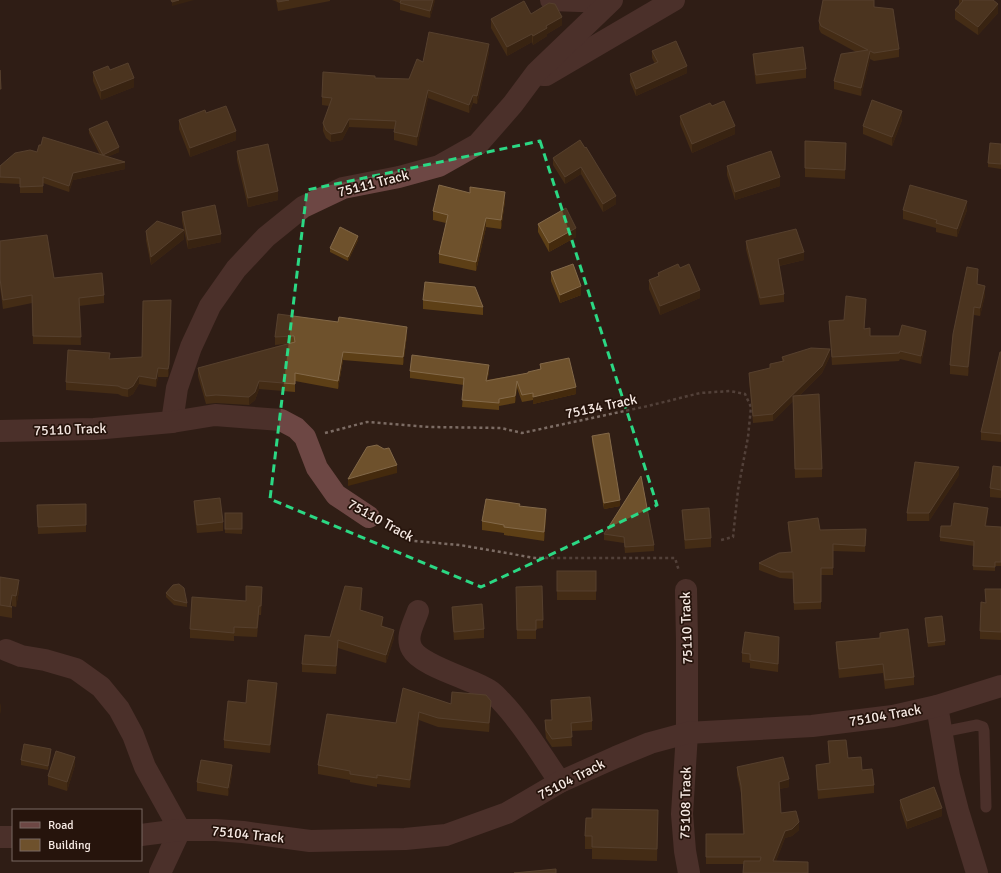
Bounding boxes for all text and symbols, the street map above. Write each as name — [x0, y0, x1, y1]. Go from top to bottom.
street label: 75111 Track — [336, 166, 411, 201]
street label: 75134 Track — [564, 391, 638, 422]
street label: 75110 Track — [33, 420, 107, 439]
street label: 75110 Track — [345, 495, 417, 546]
street label: 75110 Track — [677, 591, 696, 665]
street label: 75104 Track — [848, 701, 922, 730]
street label: 75104 Track — [535, 755, 608, 804]
street label: 75108 Track — [676, 766, 695, 840]
legend — [12, 809, 142, 861]
text: Road — [48, 818, 74, 833]
street label: 75104 Track — [211, 822, 285, 847]
text: Building — [48, 838, 91, 853]

